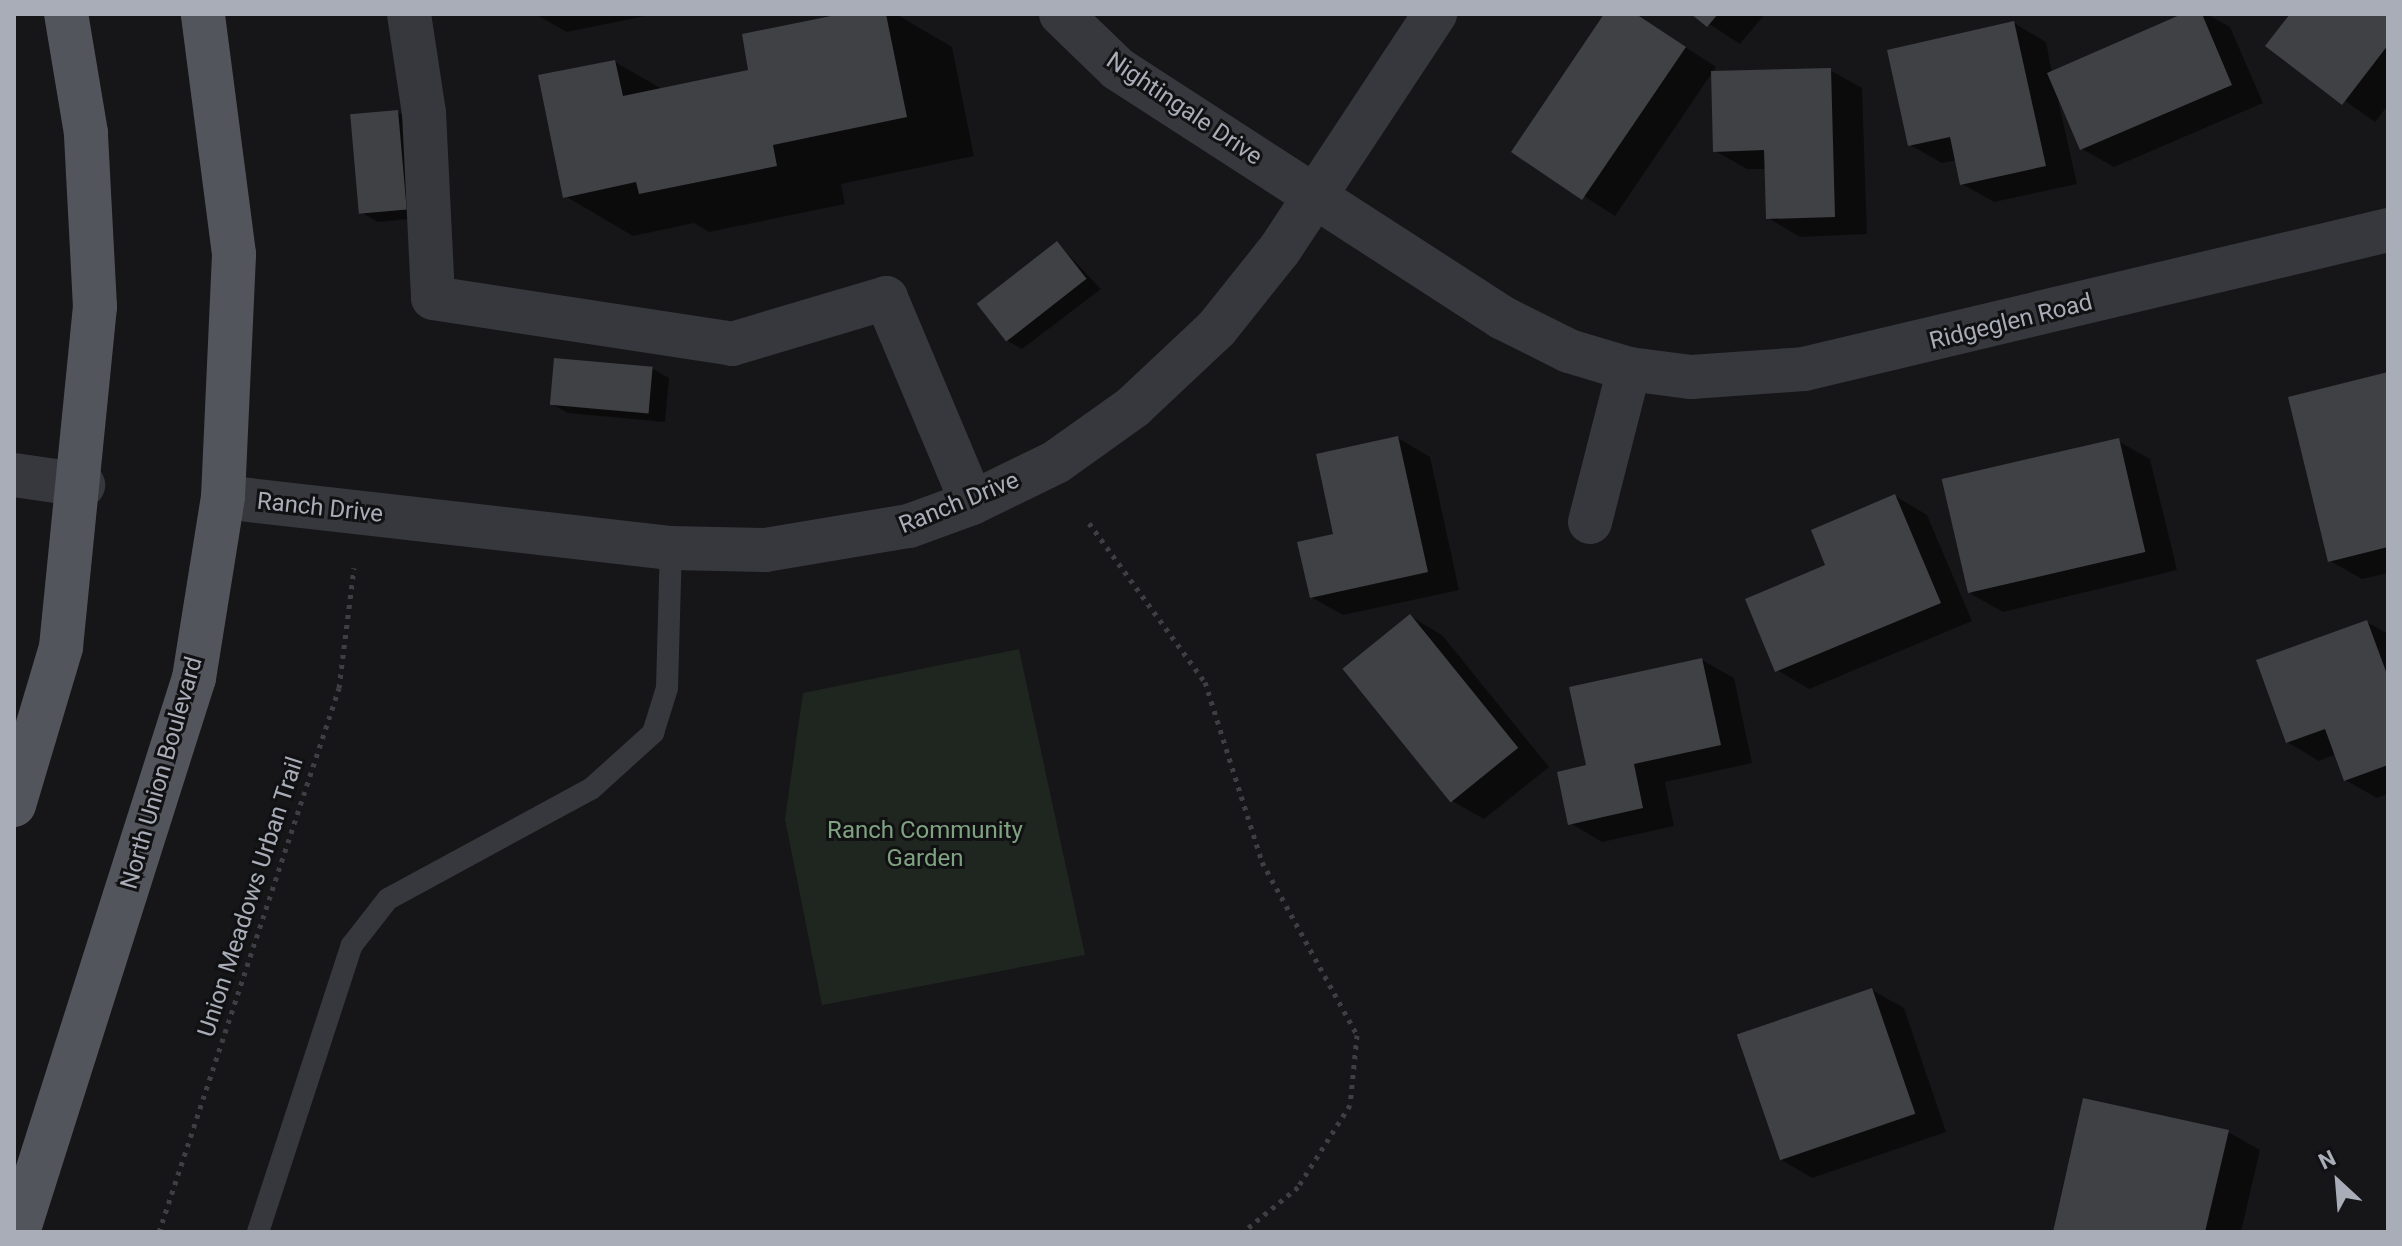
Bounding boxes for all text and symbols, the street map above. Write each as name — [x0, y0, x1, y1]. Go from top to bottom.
street label: Nightingale Drive — [1101, 46, 1267, 172]
street label: Ridgeglen Road — [1927, 288, 2095, 356]
street label: Ranch Drive — [895, 466, 1023, 540]
street label: Ranch Drive — [255, 487, 385, 529]
street label: North Union Boulevard — [115, 654, 209, 892]
street label: Union Meadows Urban Trail — [192, 753, 310, 1041]
park label: Ranch Community Garden — [827, 817, 1023, 873]
north arrow — [2298, 1142, 2378, 1222]
text: N — [2315, 1145, 2340, 1175]

